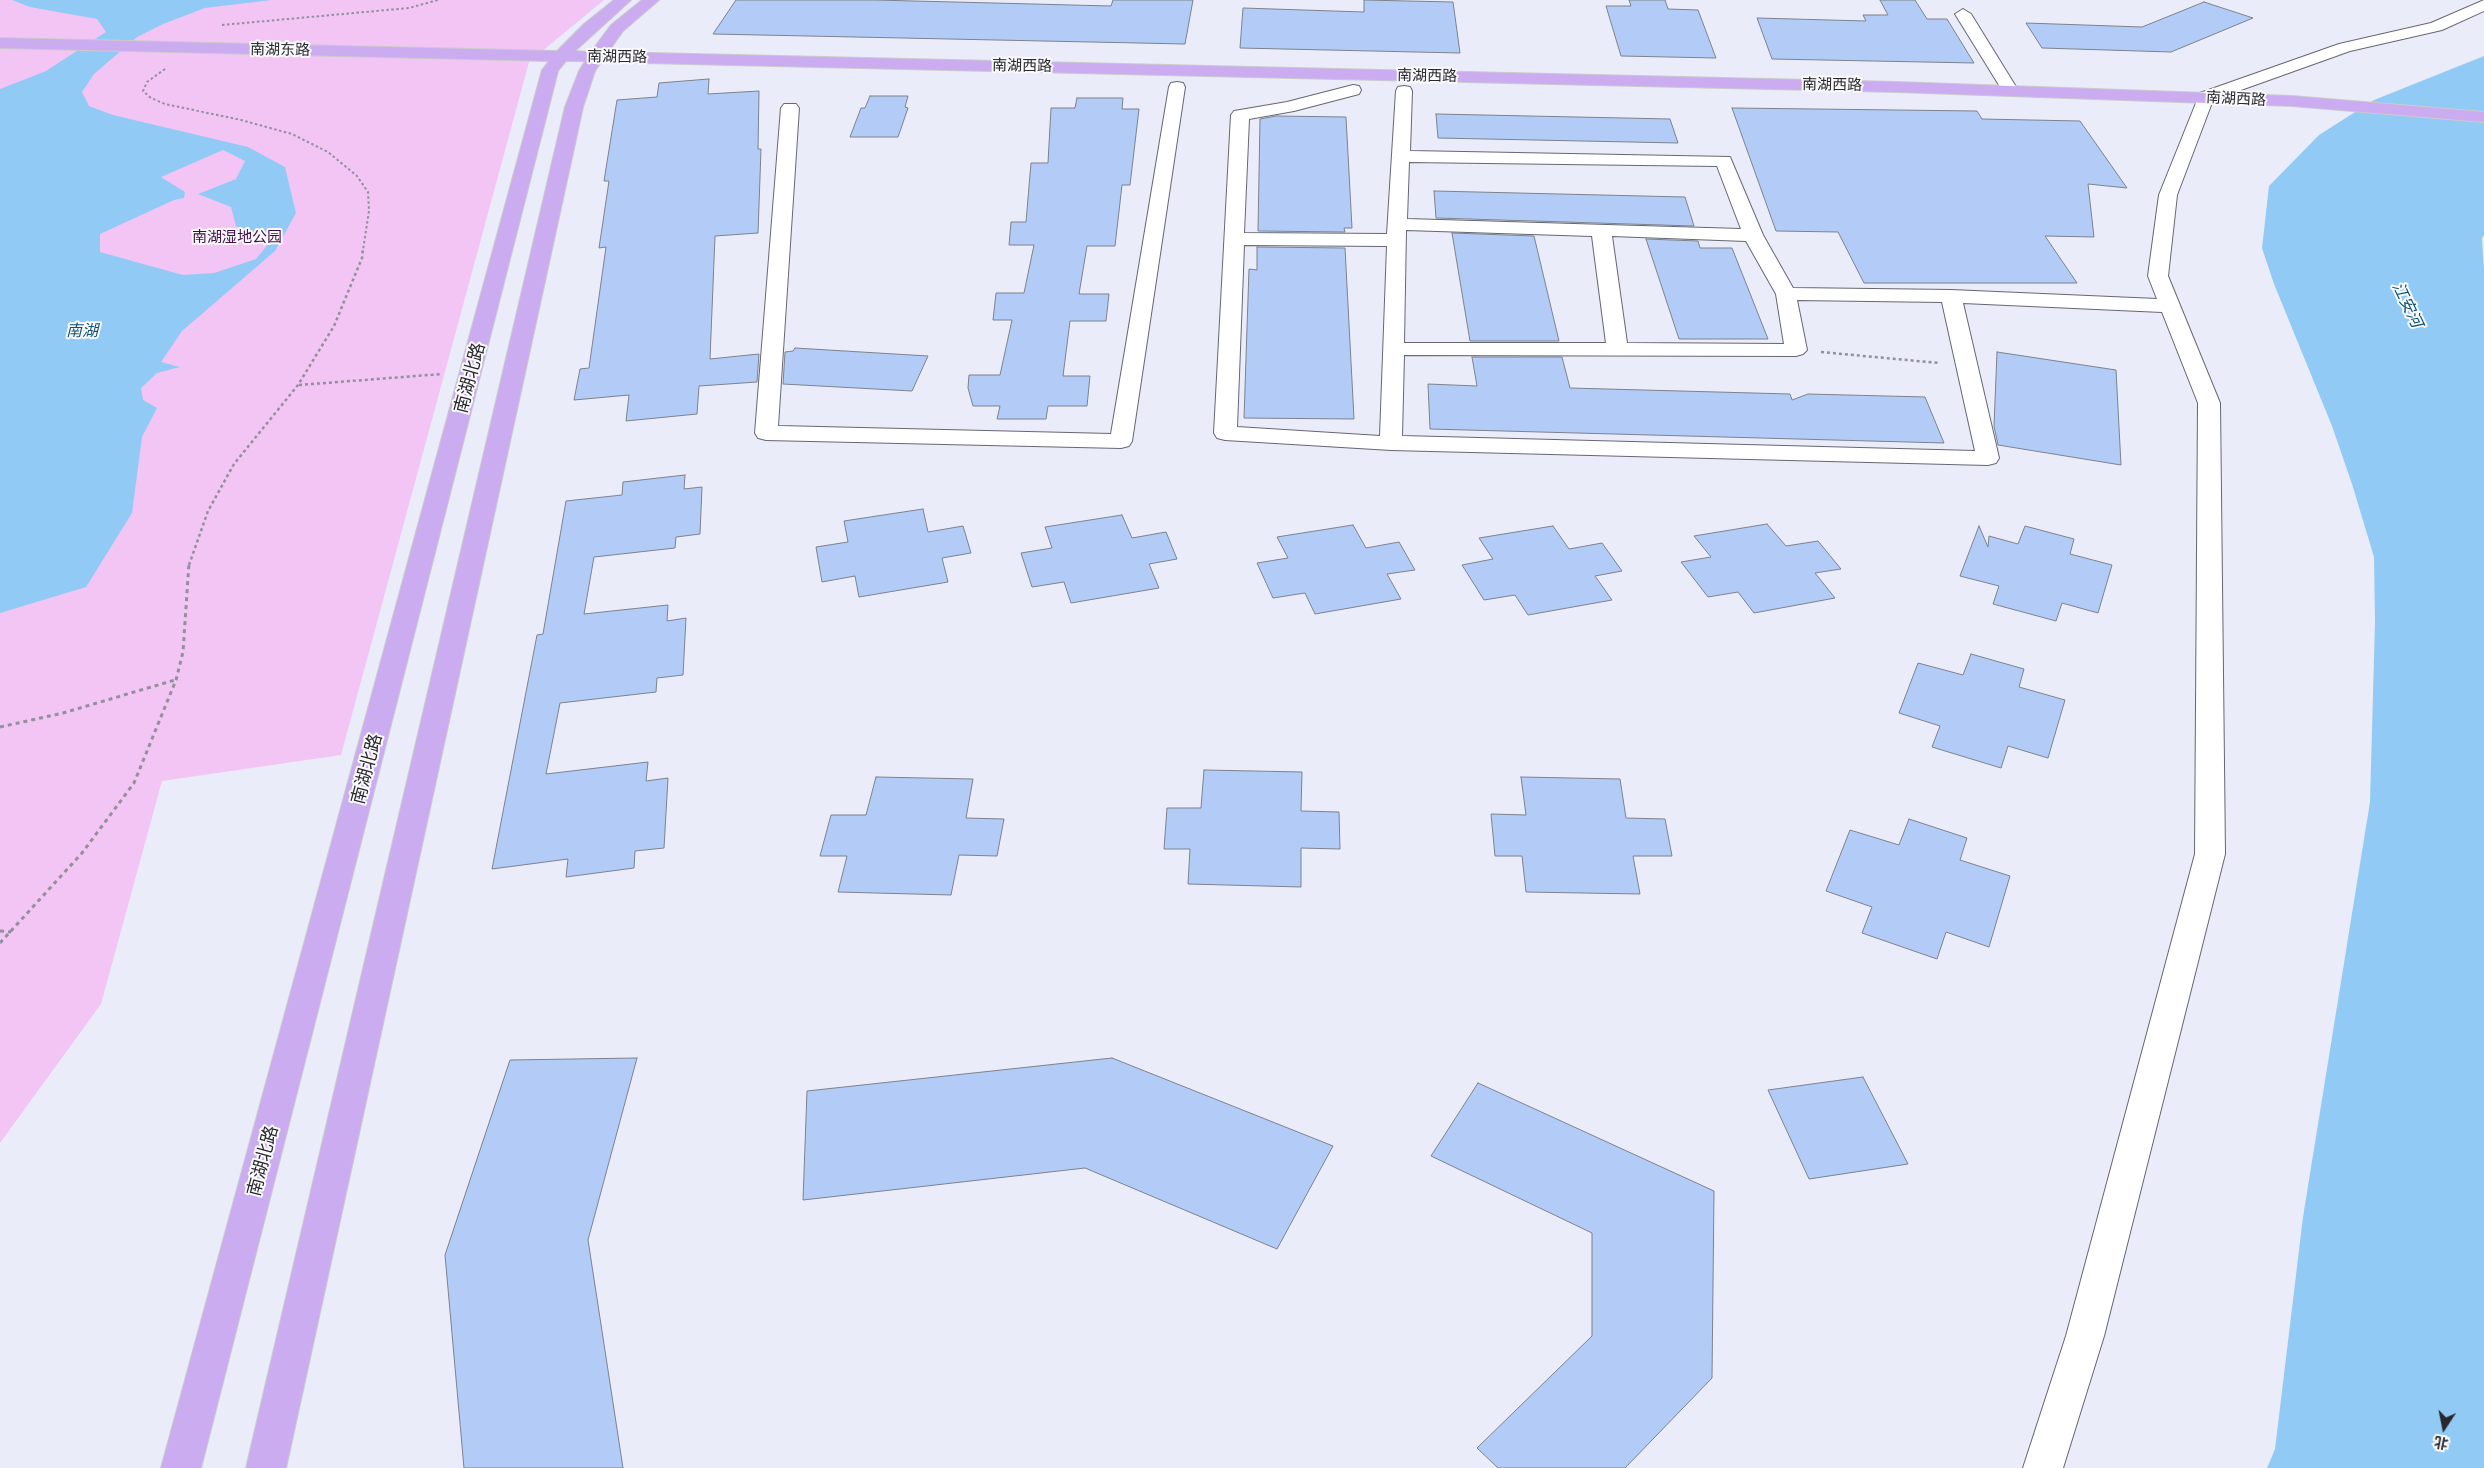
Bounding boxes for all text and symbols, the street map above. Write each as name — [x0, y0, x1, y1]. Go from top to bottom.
street label: 南湖东路 — [250, 40, 310, 60]
street label: 南湖西路 — [587, 47, 647, 67]
street label: 南湖西路 — [992, 56, 1052, 76]
street label: 南湖西路 — [1397, 66, 1457, 86]
street label: 南湖西路 — [1802, 75, 1862, 95]
street label: 南湖西路 — [2206, 88, 2266, 110]
park label: 南湖湿地公园 — [192, 228, 282, 246]
water label: 江安河 — [2388, 279, 2426, 331]
water label: 南湖 — [66, 321, 98, 341]
street label: 南湖北路 — [450, 340, 490, 416]
street label: 南湖北路 — [347, 731, 387, 807]
street label: 南湖北路 — [243, 1123, 283, 1199]
north arrow — [2419, 1403, 2469, 1453]
text: 北 — [2433, 1433, 2450, 1453]

